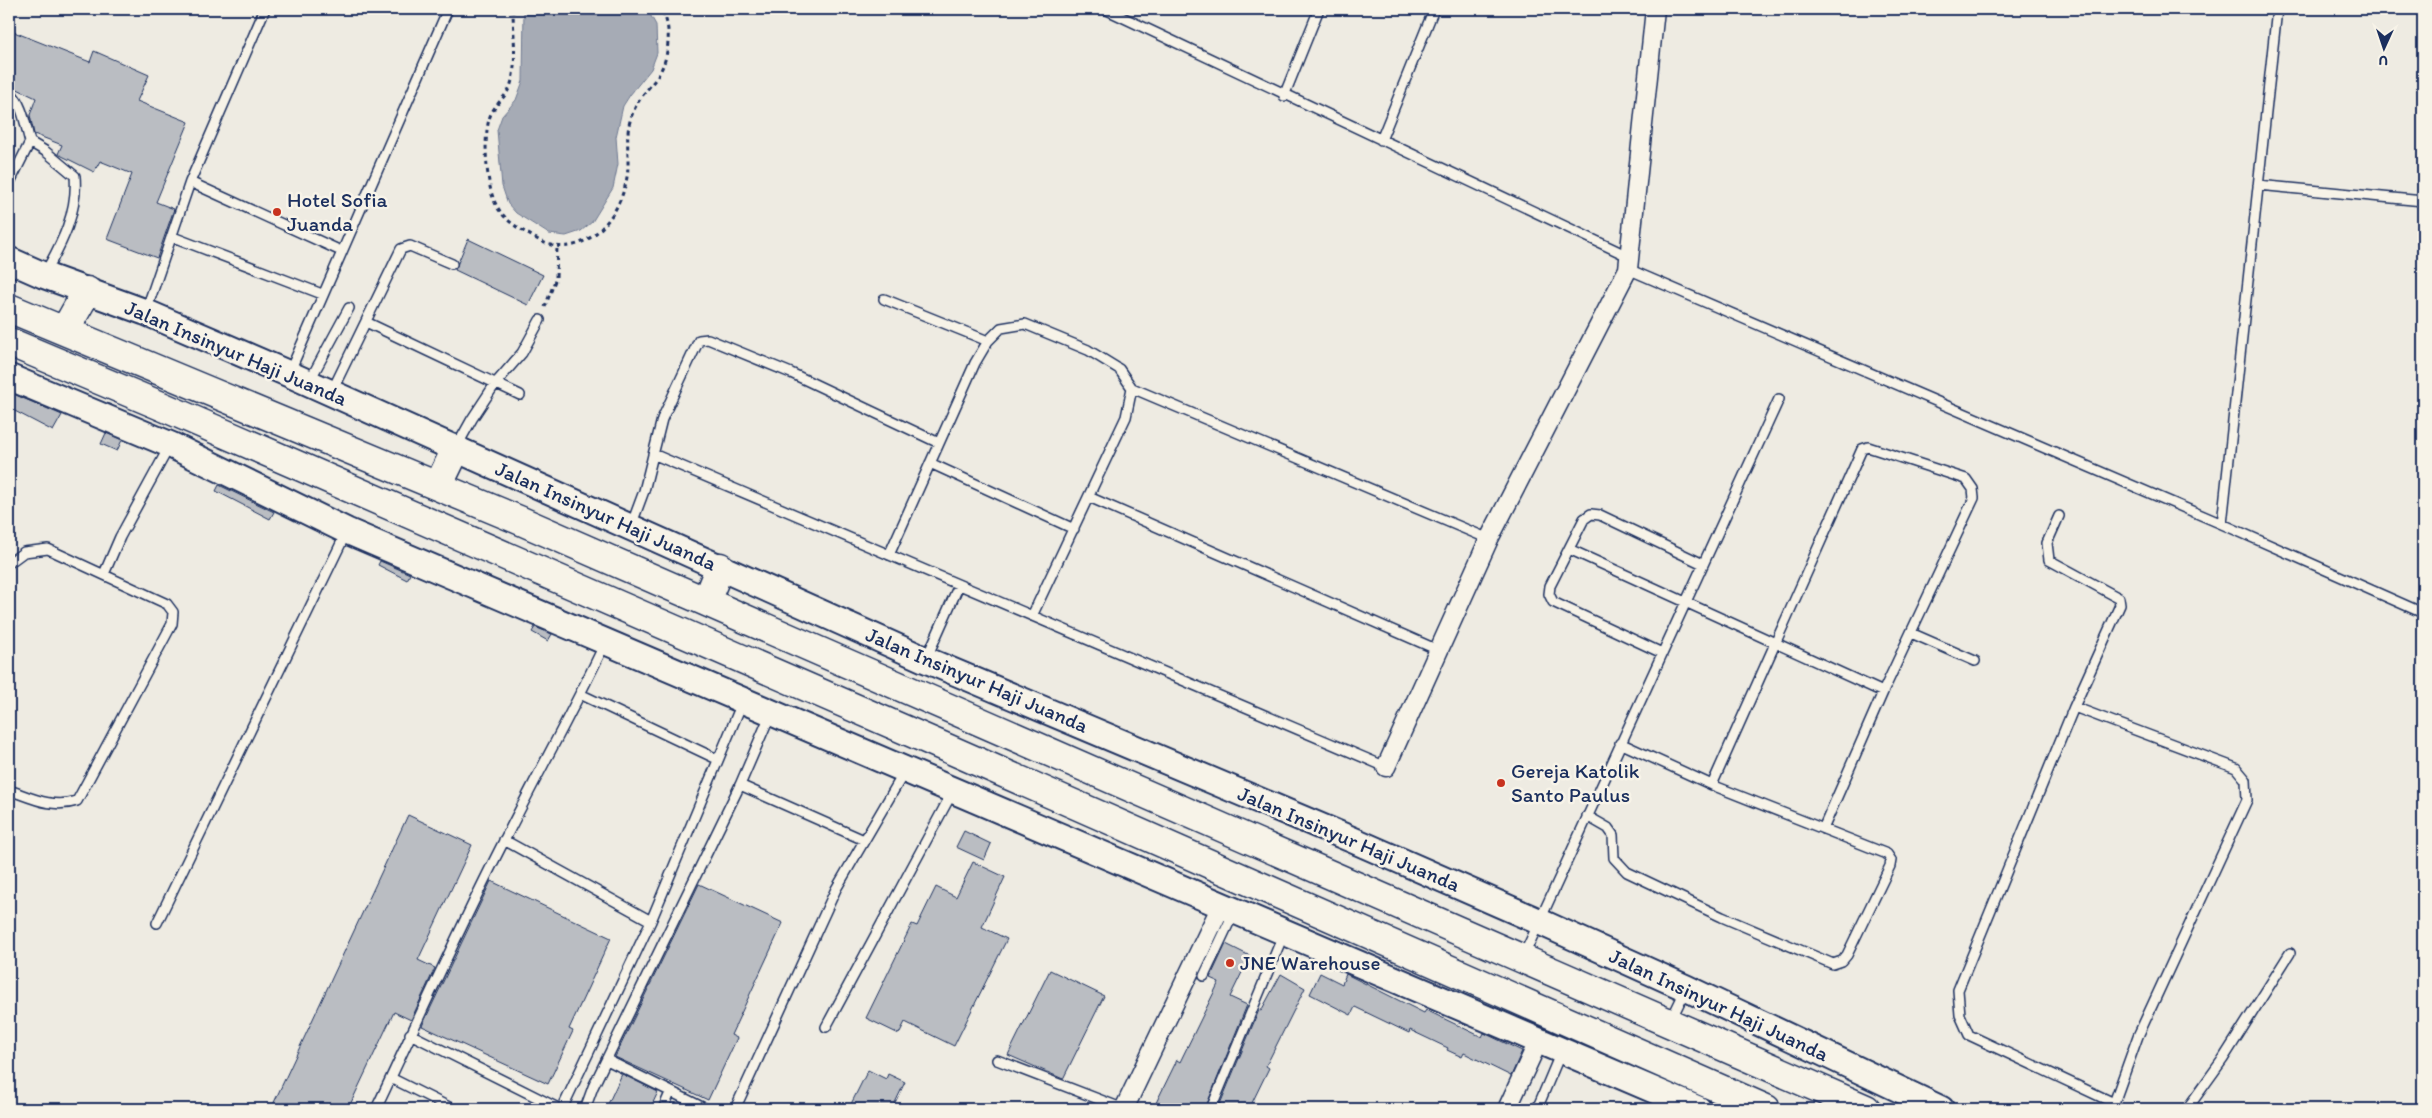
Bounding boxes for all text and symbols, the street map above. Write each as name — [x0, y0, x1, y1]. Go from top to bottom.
north arrow — [2360, 22, 2410, 72]
text: U — [2378, 52, 2388, 69]
place label: Hotel Sofia Juanda — [287, 187, 388, 236]
marker: Hotel Sofia Juanda — [271, 206, 283, 218]
street label: Jalan Insinyur Haji Juanda — [121, 294, 351, 411]
street label: Jalan Insinyur Haji Juanda — [492, 455, 721, 576]
street label: Jalan Insinyur Haji Juanda — [862, 621, 1092, 738]
place label: Gereja Katolik Santo Paulus — [1511, 758, 1640, 807]
marker: Gereja Katolik Santo Paulus — [1495, 777, 1507, 789]
street label: Jalan Insinyur Haji Juanda — [1234, 780, 1464, 897]
street label: Jalan Insinyur Haji Juanda — [1605, 943, 1833, 1066]
place label: JNE Warehouse — [1240, 950, 1380, 975]
marker: JNE Warehouse — [1224, 957, 1236, 969]

